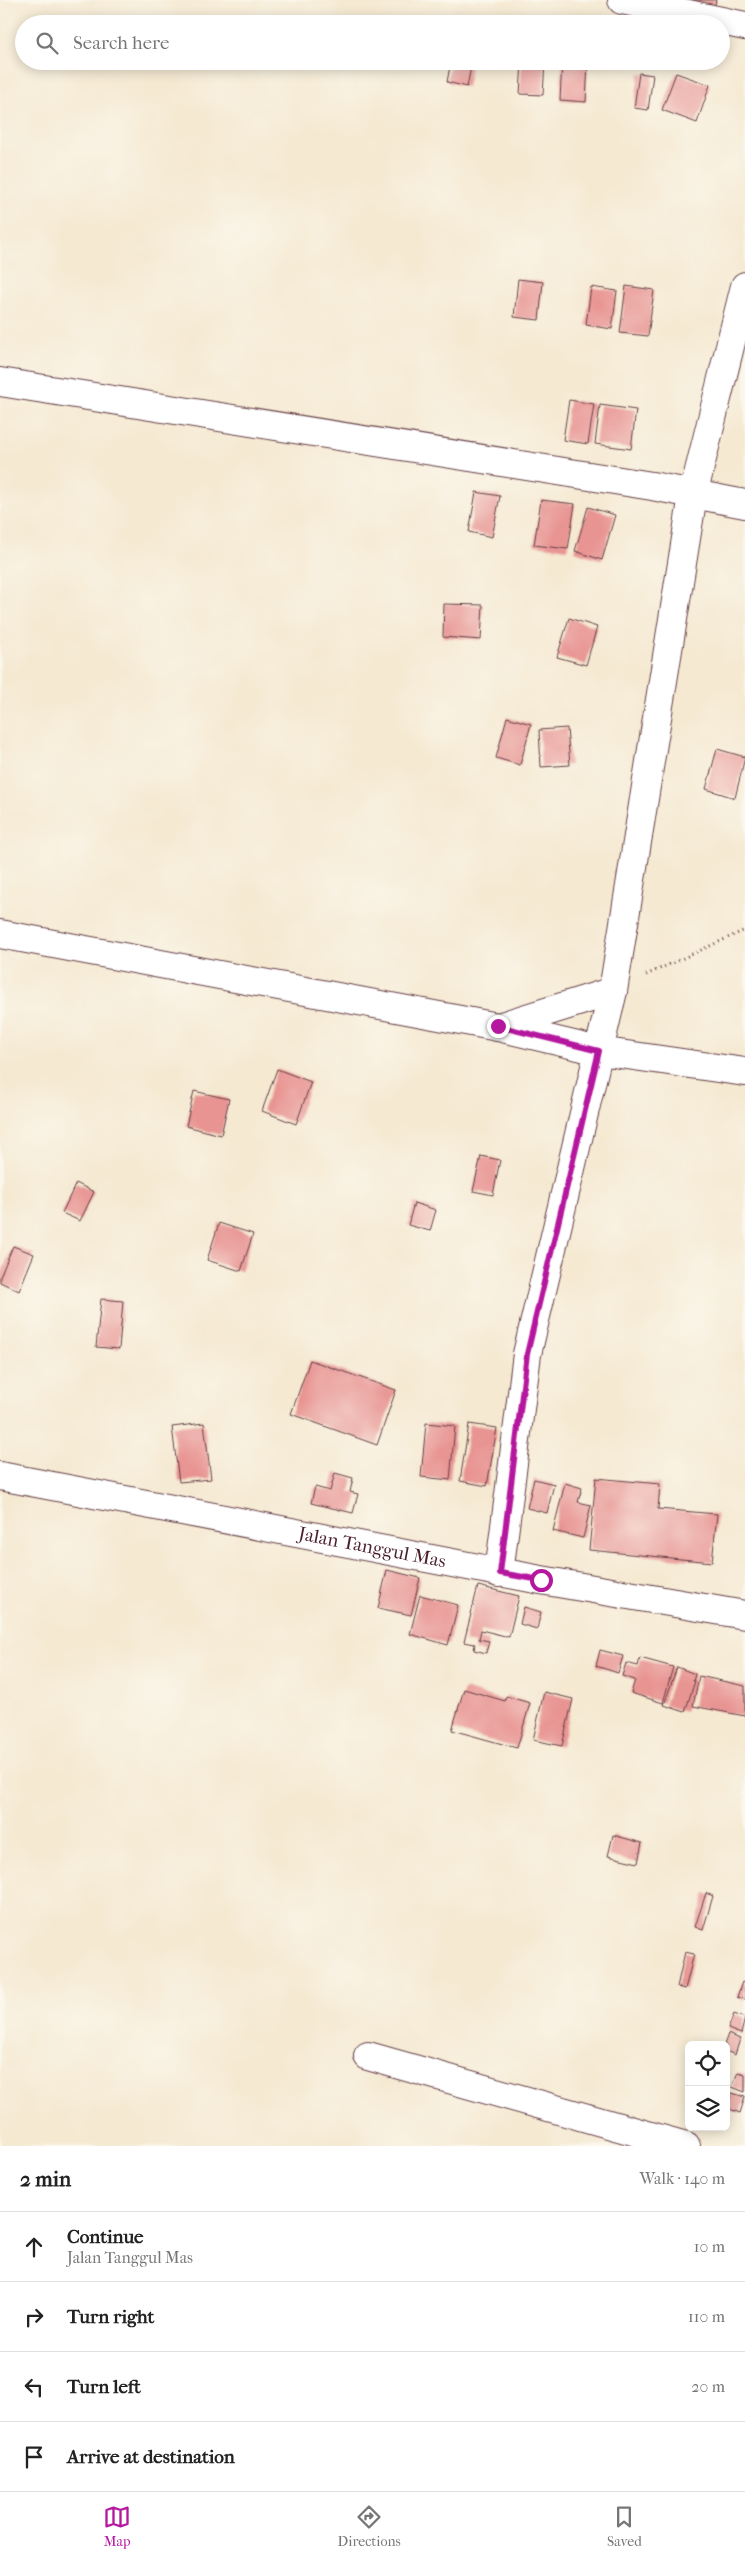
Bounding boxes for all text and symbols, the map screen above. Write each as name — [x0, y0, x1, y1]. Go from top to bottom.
search box — [15, 15, 730, 70]
icon: search — [33, 29, 61, 57]
text: Search here — [73, 32, 169, 54]
route end — [487, 1015, 510, 1038]
street label: Jalan Tanggul Mas — [295, 1522, 448, 1572]
route start — [530, 1569, 553, 1592]
map controls — [685, 2041, 730, 2131]
button: locate — [685, 2041, 730, 2086]
button: layers — [685, 2086, 730, 2131]
text: 2 min — [20, 2167, 71, 2191]
text: Walk · 140 m — [640, 2169, 725, 2188]
text: Continue — [67, 2226, 143, 2248]
icon: ahead — [20, 2233, 48, 2261]
text: 10 m — [694, 2237, 725, 2256]
text: Jalan Tanggul Mas — [67, 2248, 193, 2267]
icon: right — [20, 2303, 48, 2331]
text: Turn right — [67, 2306, 154, 2328]
text: 110 m — [688, 2307, 725, 2326]
icon: left — [20, 2373, 48, 2401]
text: Turn left — [67, 2376, 141, 2398]
text: 20 m — [691, 2377, 725, 2396]
icon: arrive — [20, 2443, 48, 2471]
text: Arrive at destination — [67, 2446, 235, 2468]
tab: Map — [103, 2503, 131, 2550]
tab: Directions — [338, 2503, 401, 2550]
tab: Saved — [607, 2503, 642, 2550]

